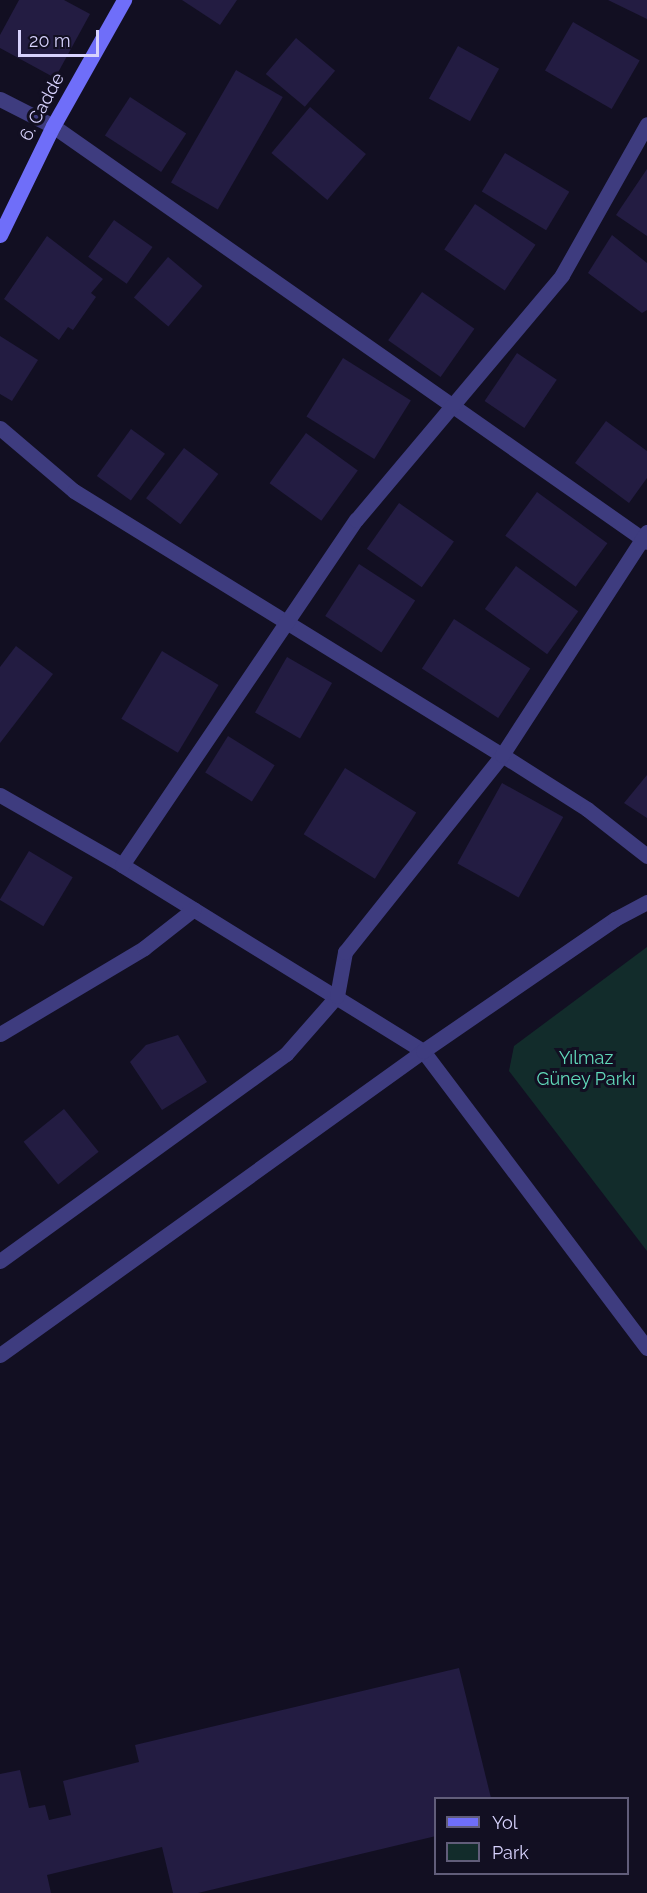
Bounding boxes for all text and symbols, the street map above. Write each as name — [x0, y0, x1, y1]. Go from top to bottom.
scale bar — [21, 18, 102, 56]
text: 20 m — [29, 30, 71, 51]
street label: 6. Cadde — [15, 69, 69, 145]
park label: Yılmaz Güney Parkı — [536, 1048, 636, 1090]
legend — [434, 1797, 629, 1875]
text: Yol — [492, 1812, 518, 1833]
text: Park — [492, 1842, 529, 1863]

